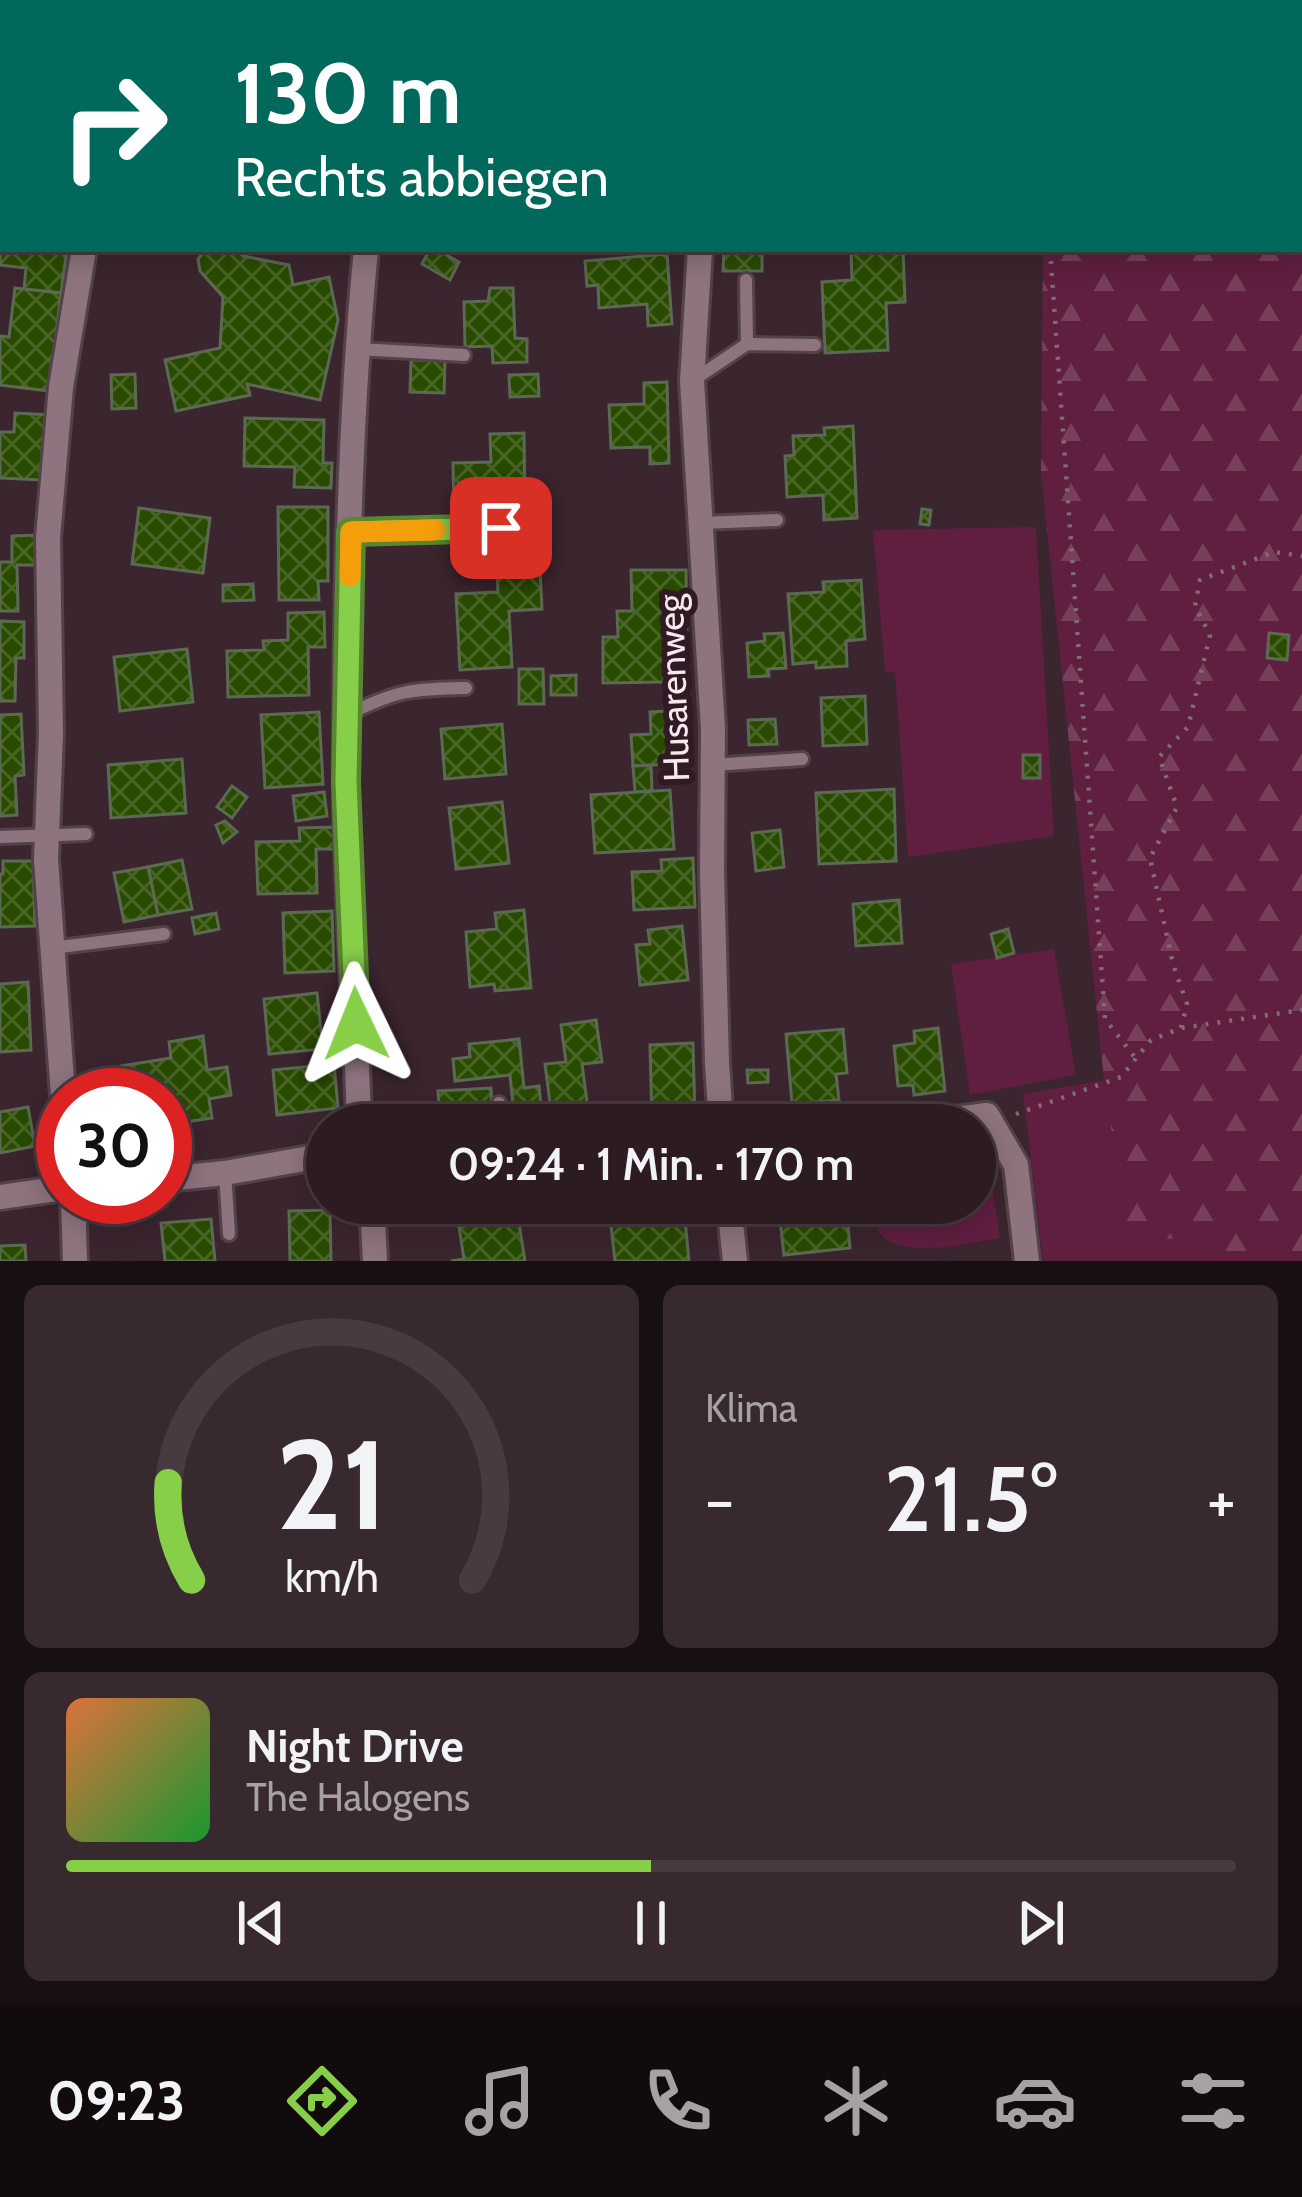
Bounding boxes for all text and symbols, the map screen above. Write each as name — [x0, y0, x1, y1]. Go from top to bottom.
text: 130 m — [234, 42, 461, 144]
icon: right — [36, 48, 192, 204]
text: Rechts abbiegen — [234, 144, 609, 210]
pin — [450, 477, 552, 579]
icon: arrive — [468, 495, 534, 561]
street label: Husarenweg — [648, 592, 698, 782]
position arrow — [293, 961, 419, 1087]
speed limit sign: 30 — [36, 1068, 192, 1224]
text: 09:24 · 1 Min. · 170 m — [448, 1137, 854, 1191]
text: Klima — [705, 1384, 797, 1432]
text: 21 — [275, 1409, 388, 1560]
text: 21.5° — [884, 1444, 1057, 1554]
text: − — [705, 1459, 734, 1540]
text: + — [1207, 1459, 1236, 1540]
text: km/h — [285, 1550, 378, 1602]
text: Night Drive — [246, 1719, 464, 1773]
text: The Halogens — [246, 1773, 470, 1821]
icon: previous — [228, 1890, 294, 1956]
icon: pause — [618, 1890, 684, 1956]
icon: next — [1008, 1890, 1074, 1956]
icon: directions — [280, 2059, 364, 2143]
icon: music — [458, 2059, 542, 2143]
icon: phone — [636, 2059, 720, 2143]
icon: climate — [814, 2059, 898, 2143]
icon: car — [993, 2059, 1077, 2143]
icon: filters — [1171, 2059, 1255, 2143]
text: 09:23 — [47, 2068, 185, 2134]

